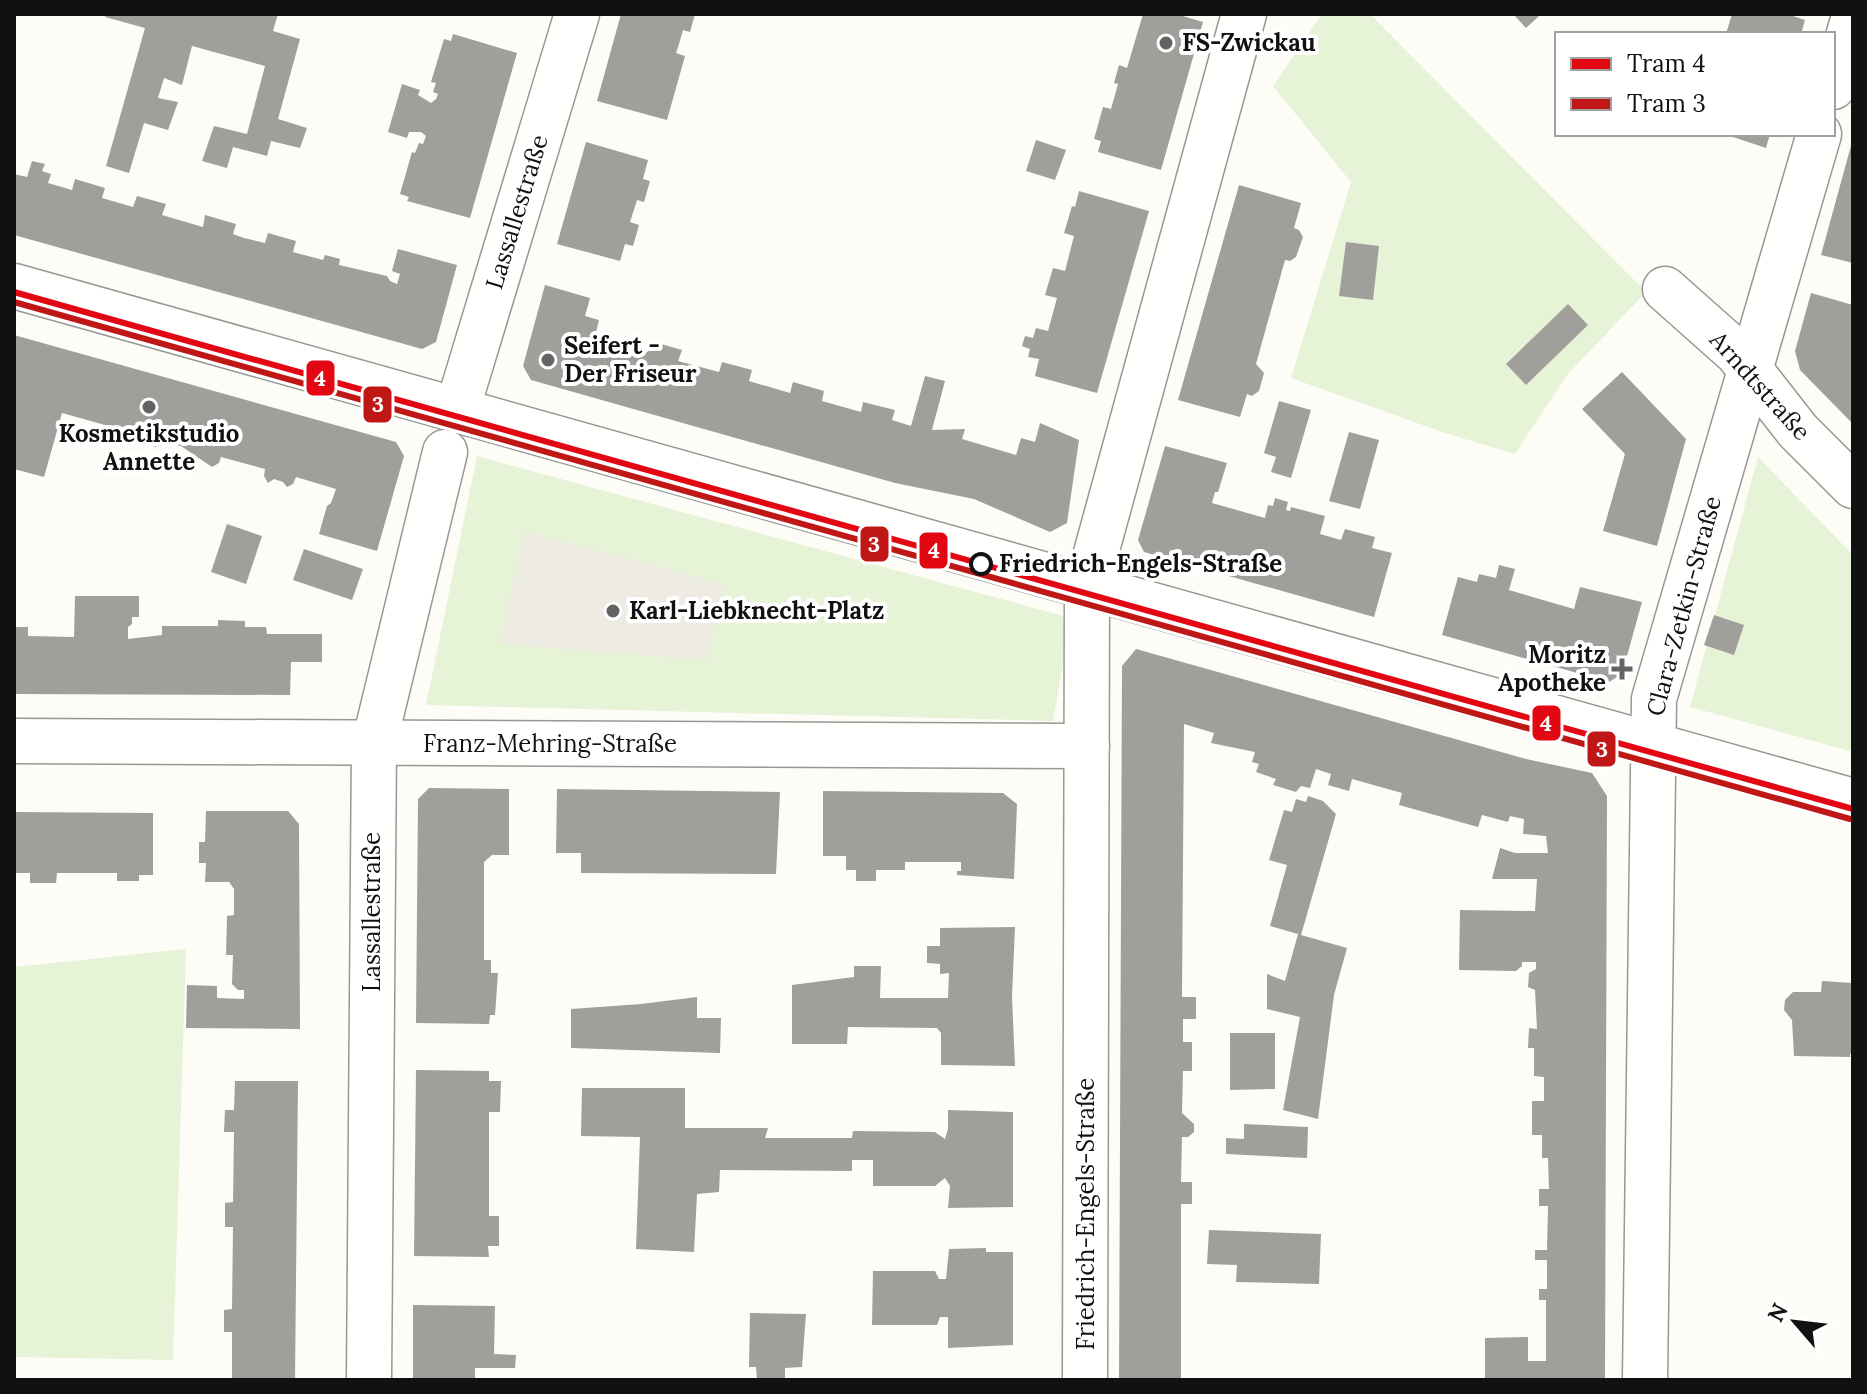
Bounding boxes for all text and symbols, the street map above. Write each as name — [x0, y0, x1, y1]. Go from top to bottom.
place label: FS-Zwickau — [1182, 27, 1316, 58]
legend — [1555, 32, 1835, 136]
marker: FS-Zwickau — [1157, 34, 1175, 52]
text: Tram 4 — [1627, 48, 1705, 79]
text: Tram 3 — [1627, 88, 1706, 119]
street label: Lassallestraße — [478, 131, 555, 293]
street label: Arndtstraße — [1703, 324, 1817, 447]
place label: Seifert - Der Friseur — [564, 330, 697, 389]
marker: Seifert - Der Friseur — [539, 351, 557, 369]
line badge: 4 — [305, 359, 336, 397]
text: 4 — [314, 364, 326, 392]
line badge: 3 — [362, 385, 393, 424]
text: 3 — [372, 390, 384, 418]
marker: Kosmetikstudio Annette — [140, 398, 158, 416]
place label: Kosmetikstudio Annette — [59, 418, 239, 477]
street label: Clara-Zetkin-Straße — [1639, 493, 1728, 719]
line badge: 3 — [859, 525, 890, 563]
text: 3 — [868, 530, 880, 558]
line badge: 4 — [918, 531, 949, 570]
text: 4 — [928, 536, 940, 564]
place label: Friedrich-Engels-Straße — [999, 548, 1282, 579]
marker: Friedrich-Engels-Straße — [970, 553, 992, 575]
place label: Karl-Liebknecht-Platz — [629, 595, 884, 626]
marker: Karl-Liebknecht-Platz — [604, 602, 622, 620]
place label: Moritz Apotheke — [1498, 639, 1606, 698]
marker: Moritz Apotheke — [1613, 660, 1631, 678]
line badge: 4 — [1531, 704, 1562, 742]
text: 4 — [1540, 709, 1552, 737]
street label: Franz-Mehring-Straße — [423, 728, 677, 759]
line badge: 3 — [1586, 730, 1617, 768]
text: 3 — [1596, 735, 1608, 763]
street label: Lassallestraße — [356, 832, 387, 992]
street label: Friedrich-Engels-Straße — [1070, 1078, 1101, 1350]
north arrow — [1755, 1282, 1835, 1362]
text: N — [1761, 1299, 1794, 1327]

